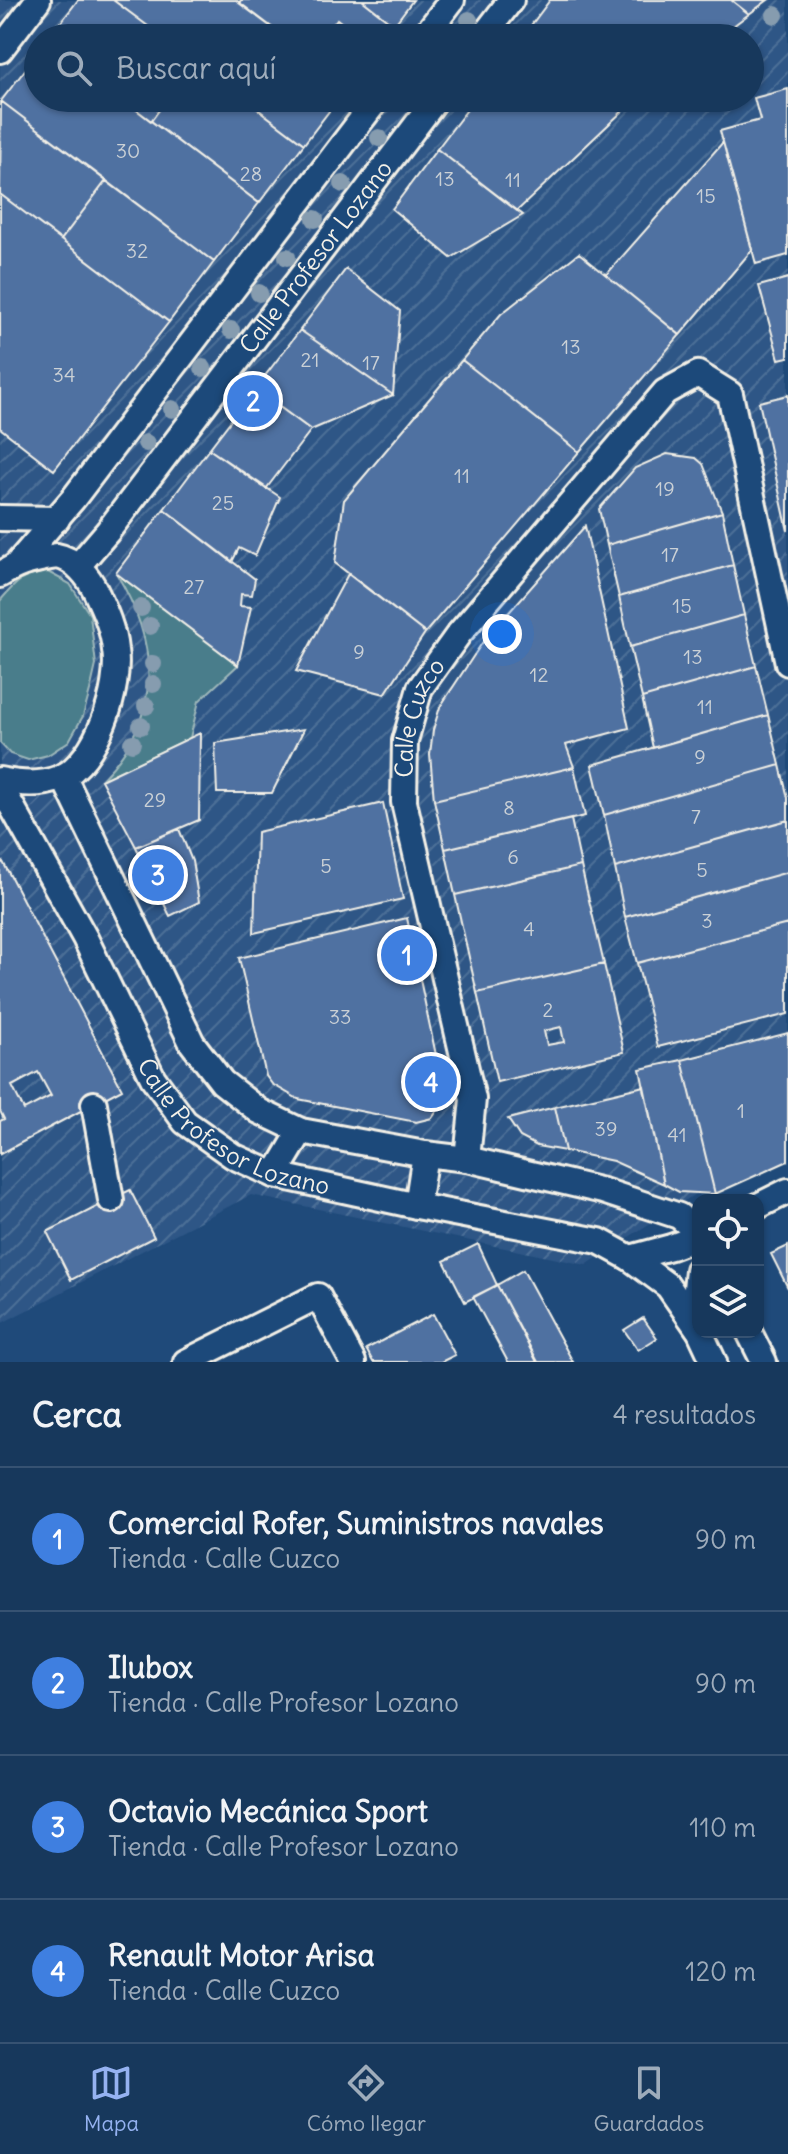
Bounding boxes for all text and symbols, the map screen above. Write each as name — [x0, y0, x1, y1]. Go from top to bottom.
search box — [24, 24, 764, 112]
icon: search — [52, 46, 96, 90]
text: Buscar aquí — [116, 49, 276, 87]
house number: 30 — [116, 138, 140, 163]
street label: Calle Profesor Lozano — [232, 154, 398, 359]
house number: 28 — [240, 161, 262, 186]
house number: 13 — [435, 166, 455, 191]
house number: 11 — [505, 167, 521, 192]
house number: 15 — [696, 183, 716, 208]
house number: 32 — [126, 238, 148, 263]
house number: 13 — [561, 334, 581, 359]
house number: 21 — [301, 347, 319, 372]
house number: 17 — [362, 350, 380, 375]
house number: 34 — [53, 362, 75, 387]
pin: 2 — [227, 371, 279, 431]
house number: 11 — [454, 463, 470, 488]
house number: 19 — [655, 476, 675, 501]
house number: 25 — [212, 490, 234, 515]
house number: 17 — [661, 542, 679, 567]
house number: 27 — [184, 574, 205, 599]
house number: 15 — [672, 593, 692, 618]
your location — [482, 614, 522, 654]
house number: 9 — [353, 639, 365, 664]
house number: 13 — [683, 644, 703, 669]
street label: Calle Cuzco — [388, 652, 451, 778]
house number: 12 — [530, 662, 548, 687]
house number: 11 — [697, 694, 713, 719]
house number: 9 — [694, 744, 706, 769]
house number: 29 — [144, 787, 166, 812]
house number: 8 — [503, 795, 515, 820]
house number: 7 — [691, 804, 701, 829]
house number: 6 — [507, 844, 519, 869]
pin: 3 — [132, 845, 184, 905]
house number: 5 — [320, 853, 332, 878]
house number: 5 — [696, 857, 708, 882]
house number: 3 — [701, 908, 713, 933]
house number: 4 — [523, 916, 535, 941]
pin: 1 — [381, 925, 433, 985]
house number: 2 — [543, 997, 554, 1022]
house number: 33 — [329, 1004, 351, 1029]
pin: 4 — [405, 1052, 457, 1112]
street label: Calle Profesor Lozano — [132, 1053, 333, 1200]
house number: 1 — [737, 1098, 745, 1123]
house number: 39 — [595, 1116, 617, 1141]
house number: 41 — [667, 1122, 687, 1147]
map controls — [692, 1194, 764, 1338]
button: locate — [692, 1194, 764, 1266]
button: layers — [692, 1266, 764, 1338]
text: Cerca — [32, 1393, 122, 1436]
text: 4 resultados — [613, 1398, 756, 1431]
text: Comercial Rofer, Suministros navales — [108, 1504, 604, 1542]
text: 1 — [53, 1523, 63, 1556]
text: 90 m — [695, 1523, 756, 1556]
text: Tienda · Calle Cuzco — [108, 1542, 340, 1575]
text: Ilubox — [108, 1648, 193, 1686]
text: 2 — [51, 1667, 65, 1700]
text: 90 m — [695, 1667, 756, 1700]
text: Tienda · Calle Profesor Lozano — [108, 1686, 459, 1719]
text: Octavio Mecánica Sport — [108, 1792, 428, 1830]
text: 3 — [51, 1811, 65, 1844]
text: 110 m — [689, 1811, 756, 1844]
text: Tienda · Calle Profesor Lozano — [108, 1830, 459, 1863]
text: Renault Motor Arisa — [108, 1936, 375, 1974]
text: 4 — [50, 1955, 66, 1988]
text: 120 m — [685, 1955, 756, 1988]
text: Tienda · Calle Cuzco — [108, 1974, 340, 2007]
tab: Mapa — [84, 2061, 139, 2137]
tab: Cómo llegar — [307, 2061, 426, 2137]
tab: Guardados — [594, 2061, 704, 2137]

